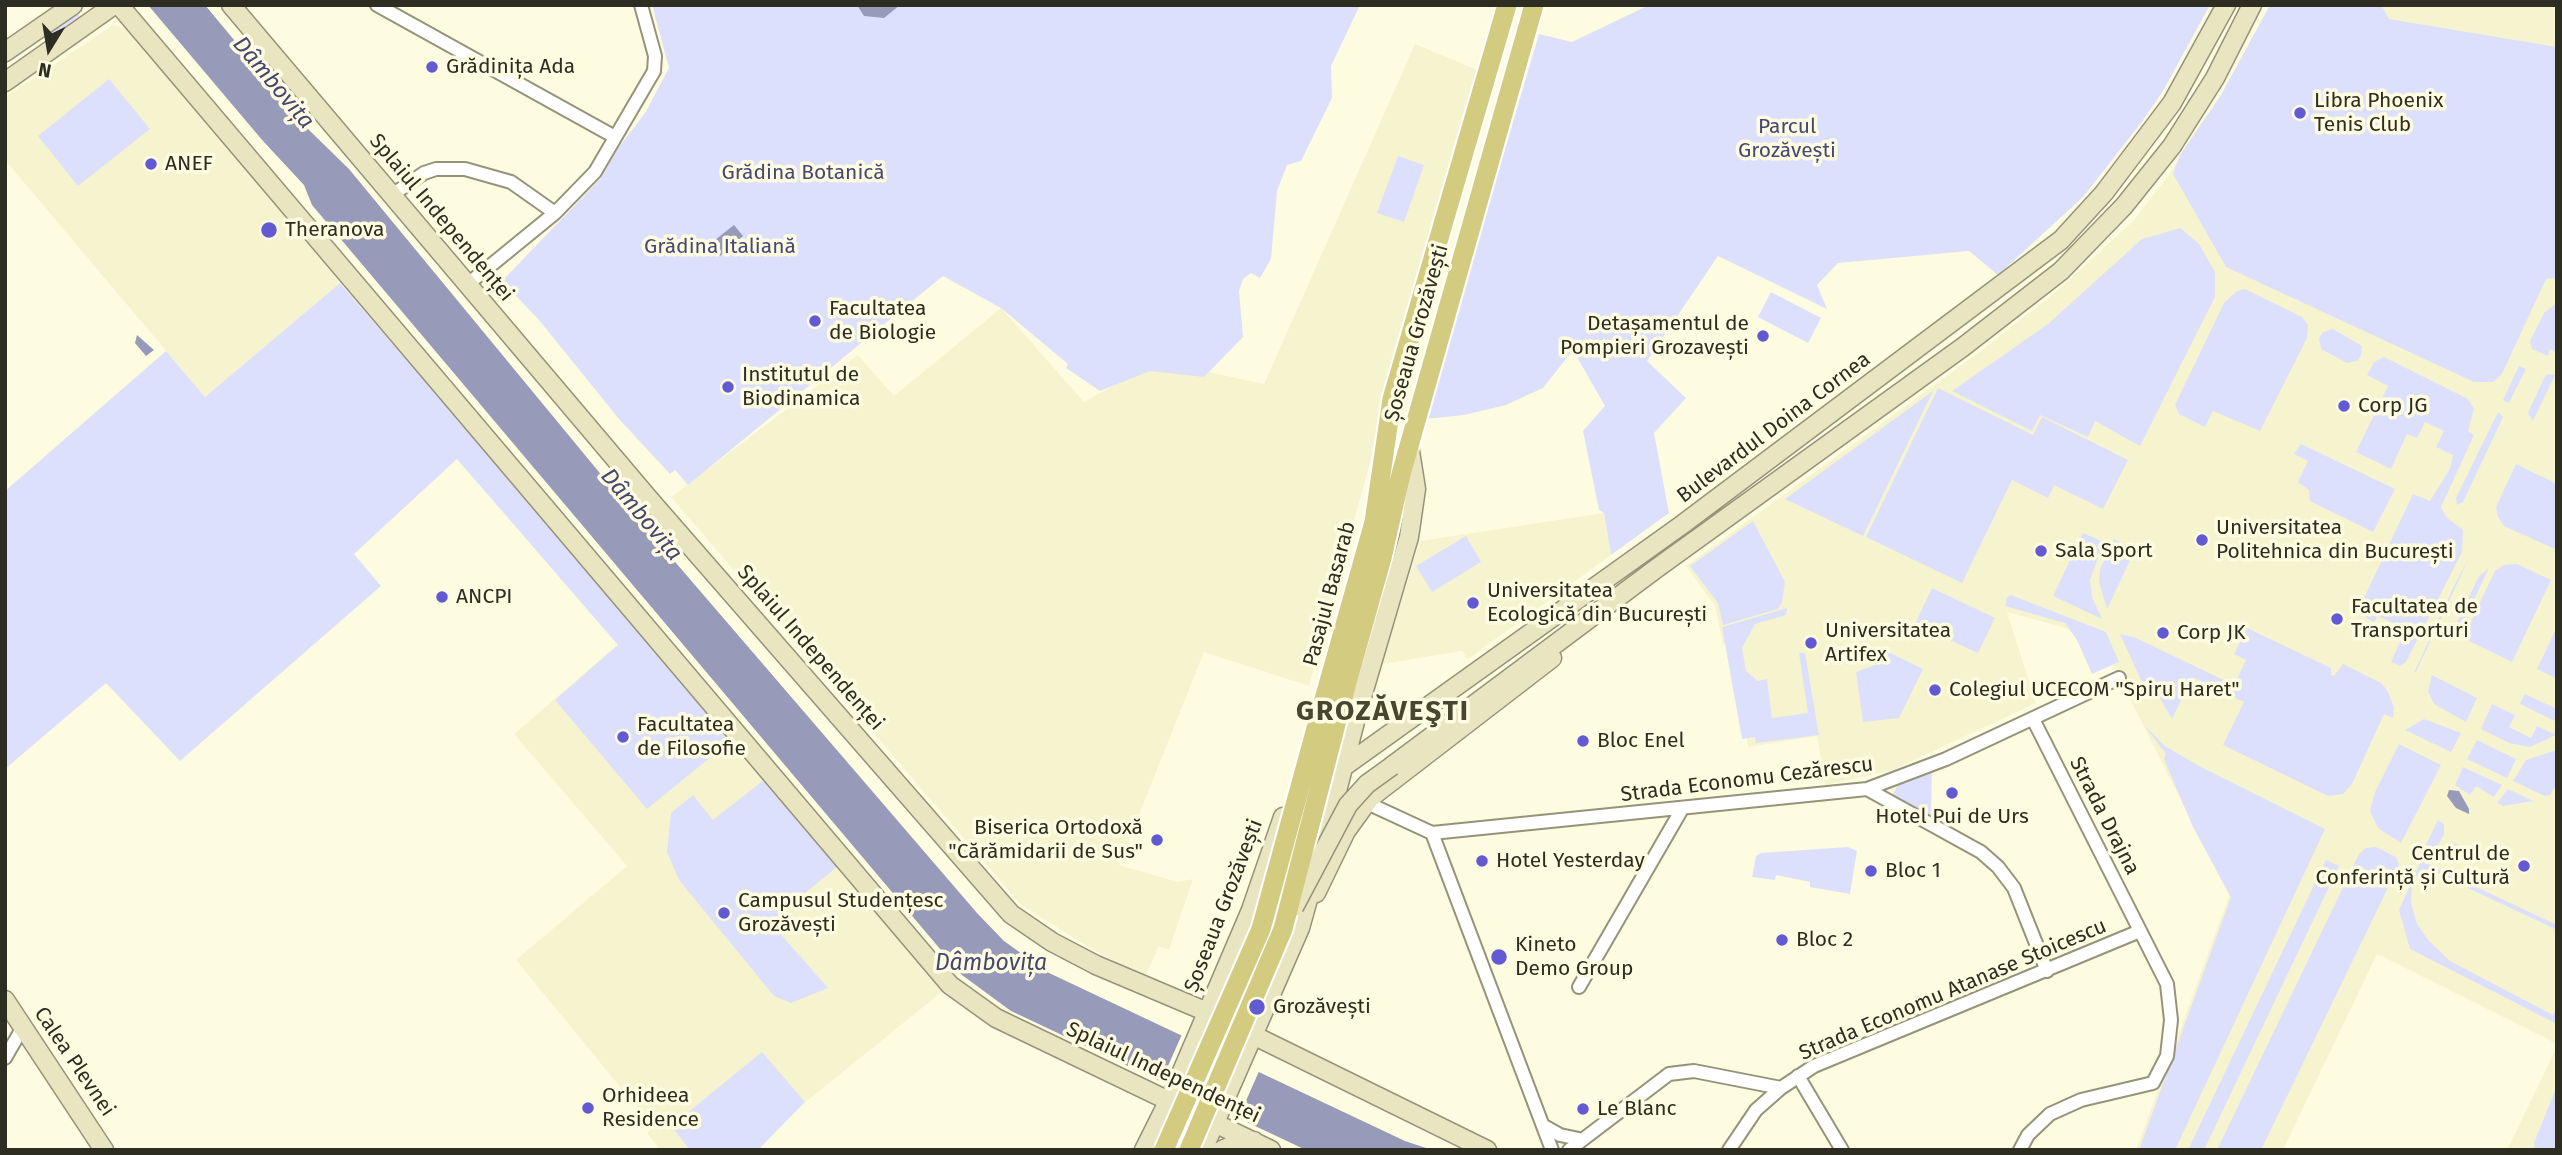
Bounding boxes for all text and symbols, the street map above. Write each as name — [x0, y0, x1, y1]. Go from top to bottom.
north arrow — [14, 14, 84, 84]
water label: Dâmbovița — [226, 31, 320, 135]
place label: Grădinița Ada — [446, 54, 575, 80]
text: N — [37, 58, 53, 83]
marker: Grădinița Ada — [424, 59, 440, 75]
place label: Libra Phoenix Tenis Club — [2314, 88, 2443, 138]
marker: Libra Phoenix Tenis Club — [2292, 105, 2308, 121]
park label: Parcul Grozăvești — [1738, 114, 1836, 164]
street label: Splaiul Independenței — [364, 129, 518, 307]
place label: ANEF — [165, 151, 213, 177]
marker: ANEF — [143, 156, 159, 172]
park label: Grădina Botanică — [721, 160, 885, 186]
place label: Theranova — [285, 217, 384, 243]
marker: Theranova — [259, 220, 279, 240]
park label: Grădina Italiană — [644, 234, 796, 260]
street label: Șoseaua Grozăvești — [1380, 241, 1454, 425]
place label: Facultatea de Biologie — [829, 296, 936, 346]
place label: Detașamentul de Pompieri Grozavești — [1560, 311, 1749, 361]
marker: Facultatea de Biologie — [807, 313, 823, 329]
marker: Detașamentul de Pompieri Grozavești — [1755, 328, 1771, 344]
street label: Bulevardul Doina Cornea — [1672, 347, 1876, 509]
place label: Institutul de Biodinamica — [742, 362, 860, 412]
marker: Institutul de Biodinamica — [720, 379, 736, 395]
place label: Corp JG — [2358, 393, 2427, 419]
marker: Corp JG — [2336, 398, 2352, 414]
water label: Dâmbovița — [594, 463, 688, 567]
place label: Universitatea Politehnica din București — [2216, 515, 2454, 565]
street label: Pasajul Basarab — [1299, 519, 1361, 669]
marker: Universitatea Politehnica din București — [2194, 532, 2210, 548]
place label: Sala Sport — [2055, 538, 2153, 564]
marker: Sala Sport — [2033, 543, 2049, 559]
street label: Splaiul Independenței — [731, 560, 889, 736]
place label: Universitatea Ecologică din București — [1487, 578, 1707, 628]
place label: ANCPI — [456, 584, 513, 610]
marker: ANCPI — [434, 589, 450, 605]
place label: Facultatea de Transporturi — [2351, 594, 2478, 644]
marker: Universitatea Ecologică din București — [1465, 595, 1481, 611]
marker: Facultatea de Transporturi — [2329, 611, 2345, 627]
place label: Universitatea Artifex — [1825, 618, 1951, 668]
place label: Corp JK — [2177, 620, 2246, 646]
marker: Corp JK — [2155, 625, 2171, 641]
marker: Universitatea Artifex — [1803, 635, 1819, 651]
place label: Colegiul UCECOM "Spiru Haret" — [1949, 677, 2240, 703]
marker: Colegiul UCECOM "Spiru Haret" — [1927, 682, 1943, 698]
district label: GROZĂVEŞTI — [1297, 695, 1469, 729]
place label: Facultatea de Filosofie — [637, 712, 746, 762]
place label: Bloc Enel — [1597, 728, 1685, 754]
marker: Facultatea de Filosofie — [615, 729, 631, 745]
marker: Bloc Enel — [1575, 733, 1591, 749]
street label: Strada Economu Cezărescu — [1619, 752, 1875, 808]
street label: Strada Drajna — [2063, 753, 2145, 879]
marker: Hotel Pui de Urs — [1944, 785, 1960, 801]
place label: Hotel Pui de Urs — [1875, 804, 2029, 830]
place label: Biserica Ortodoxă "Cărămidarii de Sus" — [948, 815, 1143, 865]
street label: Șoseaua Grozăvești — [1179, 816, 1269, 996]
marker: Biserica Ortodoxă "Cărămidarii de Sus" — [1149, 832, 1165, 848]
place label: Centrul de Conferință și Cultură — [2315, 841, 2510, 891]
place label: Hotel Yesterday — [1496, 848, 1645, 874]
marker: Hotel Yesterday — [1474, 853, 1490, 869]
place label: Bloc 1 — [1885, 858, 1941, 884]
marker: Centrul de Conferință și Cultură — [2516, 858, 2532, 874]
marker: Bloc 1 — [1863, 863, 1879, 879]
place label: Campusul Studențesc Grozăvești — [738, 888, 944, 938]
marker: Campusul Studențesc Grozăvești — [716, 905, 732, 921]
street label: Strada Economu Atanase Stoicescu — [1796, 914, 2110, 1066]
place label: Bloc 2 — [1796, 927, 1853, 953]
place label: Kineto Demo Group — [1515, 932, 1633, 982]
marker: Bloc 2 — [1774, 932, 1790, 948]
marker: Kineto Demo Group — [1489, 947, 1509, 967]
water label: Dâmbovița — [935, 950, 1047, 978]
place label: Grozăvești — [1273, 994, 1371, 1020]
marker: Grozăvești — [1247, 997, 1267, 1017]
street label: Calea Plevnei — [28, 1003, 120, 1121]
street label: Splaiul Independenței — [1062, 1017, 1264, 1129]
place label: Orhideea Residence — [602, 1083, 699, 1133]
place label: Le Blanc — [1597, 1096, 1677, 1122]
marker: Orhideea Residence — [580, 1100, 596, 1116]
marker: Le Blanc — [1575, 1101, 1591, 1117]

